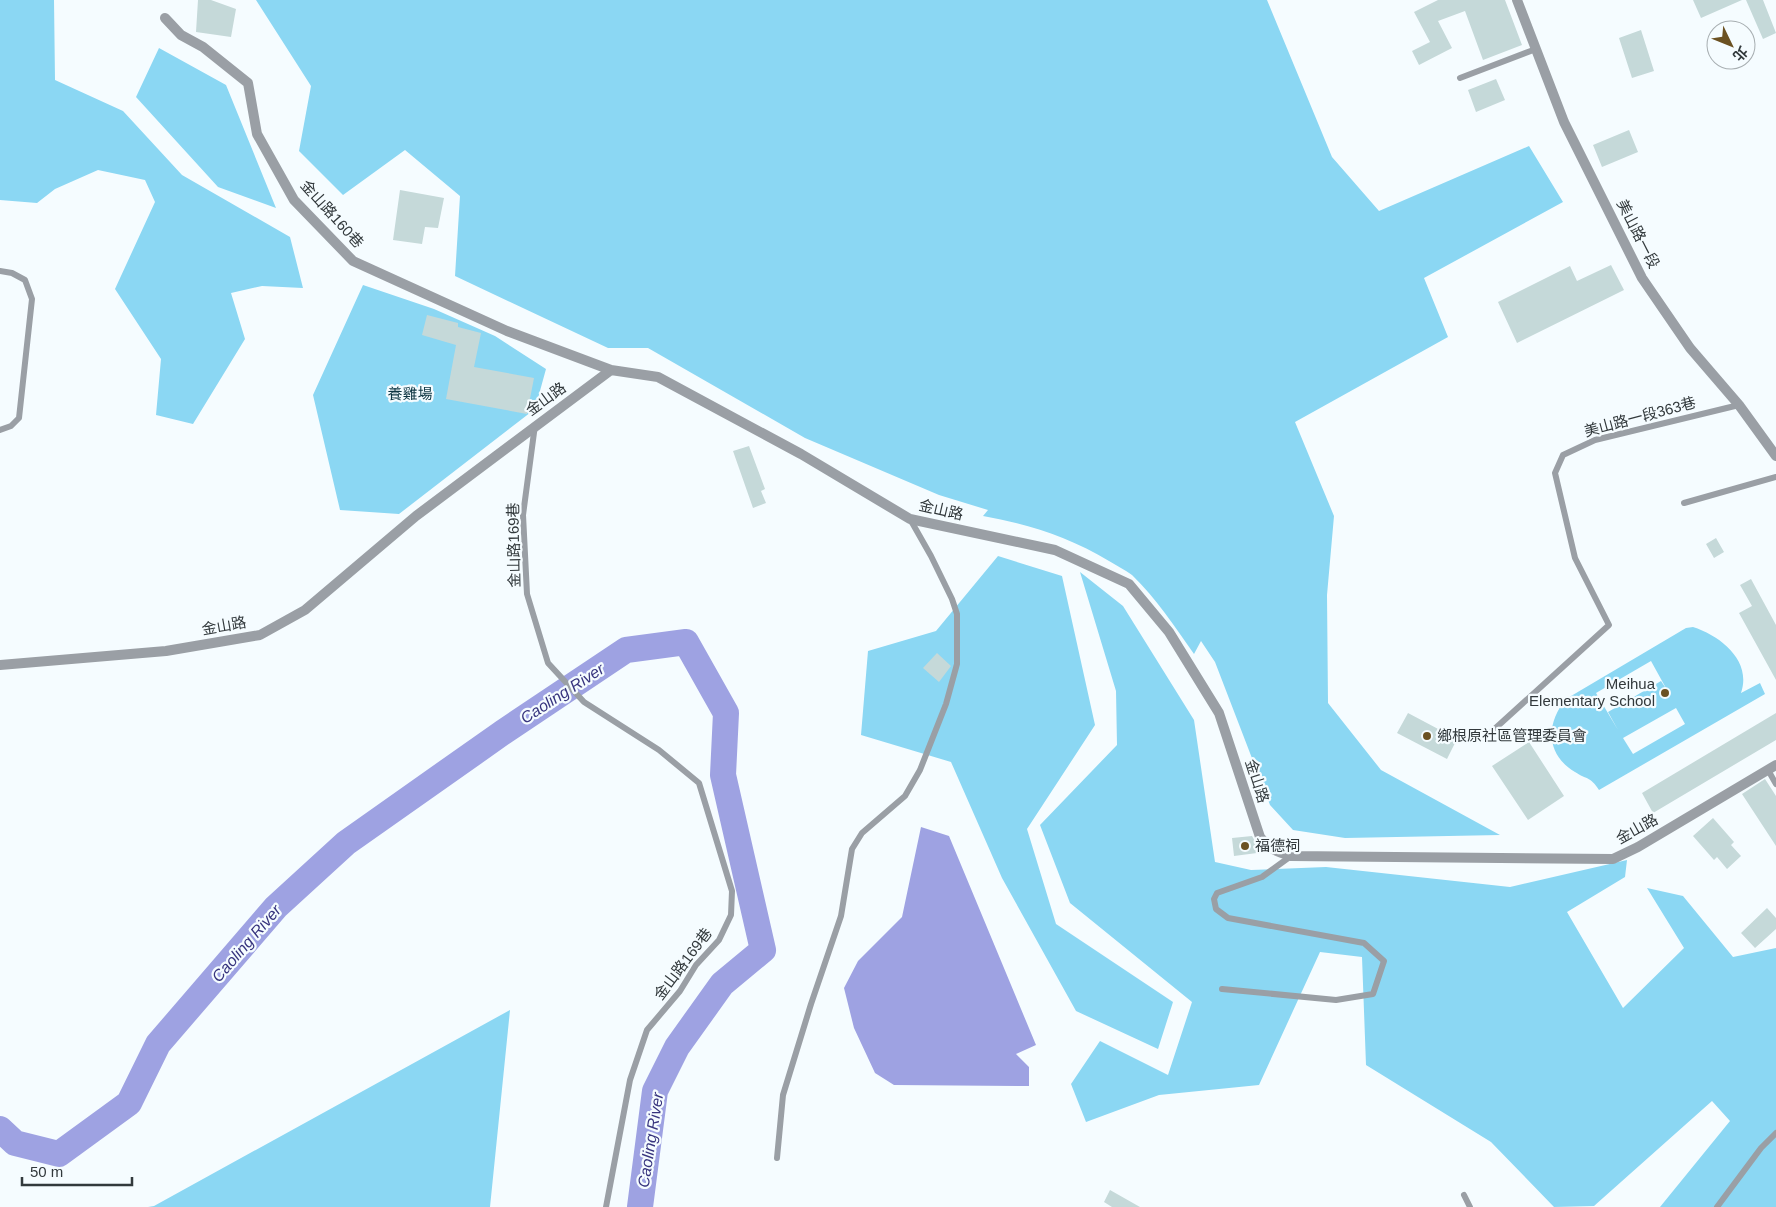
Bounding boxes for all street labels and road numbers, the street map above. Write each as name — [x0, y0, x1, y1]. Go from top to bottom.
street label: 金山路160巷 — [298, 176, 367, 251]
street label: 美山路一段 — [1614, 196, 1663, 271]
street label: 金山路 — [523, 378, 569, 419]
street label: 美山路一段363巷 — [1582, 393, 1698, 440]
street label: 金山路 — [917, 496, 965, 523]
street label: 金山路169巷 — [504, 502, 523, 588]
street label: 金山路 — [200, 613, 248, 638]
street label: 金山路 — [1242, 757, 1273, 805]
street label: 金山路 — [1613, 810, 1661, 847]
street label: 金山路169巷 — [650, 925, 715, 1003]

